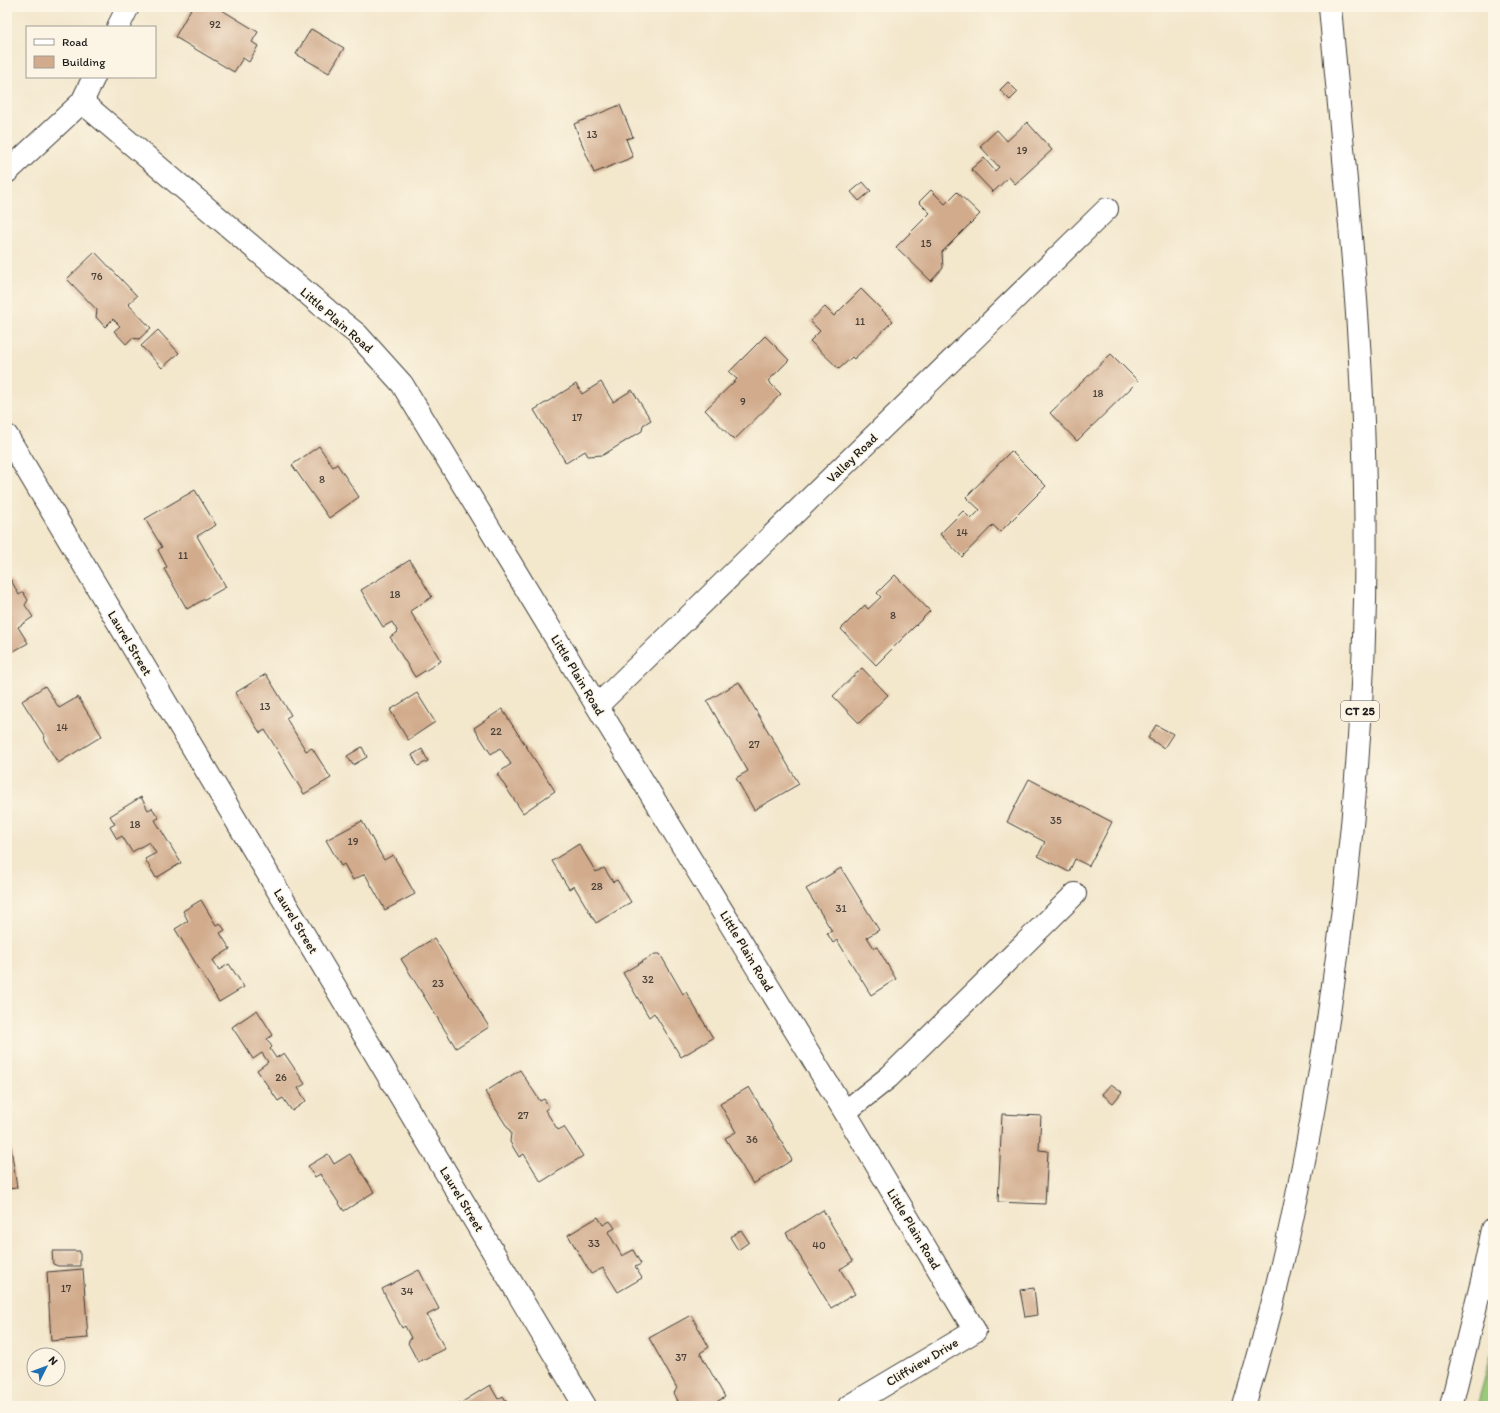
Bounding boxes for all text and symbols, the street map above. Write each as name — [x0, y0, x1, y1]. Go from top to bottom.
house number: 92 — [209, 18, 221, 31]
legend — [26, 26, 156, 78]
text: Road — [62, 35, 88, 49]
text: Building — [62, 55, 106, 69]
house number: 13 — [586, 128, 598, 141]
house number: 19 — [1017, 144, 1028, 157]
house number: 15 — [921, 237, 932, 250]
house number: 76 — [91, 270, 103, 283]
street label: Little Plain Road — [297, 284, 377, 356]
house number: 11 — [855, 315, 865, 328]
house number: 18 — [1092, 387, 1104, 400]
house number: 9 — [740, 395, 746, 408]
house number: 17 — [572, 411, 583, 424]
street label: Valley Road — [823, 430, 881, 486]
house number: 8 — [319, 473, 325, 486]
house number: 14 — [956, 526, 968, 539]
house number: 11 — [178, 549, 188, 562]
house number: 18 — [389, 588, 401, 601]
street label: Laurel Street — [105, 608, 155, 678]
house number: 8 — [890, 609, 896, 622]
street label: Little Plain Road — [548, 632, 608, 718]
house number: 13 — [259, 700, 271, 713]
road number: CT 25 — [1341, 701, 1379, 721]
house number: 14 — [56, 721, 68, 734]
house number: 22 — [490, 725, 502, 738]
house number: 27 — [748, 738, 760, 751]
house number: 35 — [1050, 814, 1062, 827]
house number: 18 — [129, 818, 141, 831]
house number: 19 — [348, 835, 359, 848]
house number: 28 — [591, 880, 603, 893]
street label: Laurel Street — [271, 886, 321, 956]
house number: 31 — [835, 902, 847, 915]
street label: Little Plain Road — [717, 908, 777, 994]
house number: 32 — [642, 973, 654, 986]
house number: 23 — [432, 977, 444, 990]
house number: 26 — [275, 1071, 287, 1084]
house number: 27 — [517, 1109, 529, 1122]
house number: 36 — [746, 1133, 758, 1146]
street label: Laurel Street — [437, 1164, 487, 1234]
street label: Little Plain Road — [884, 1186, 944, 1272]
house number: 33 — [588, 1237, 600, 1250]
house number: 40 — [812, 1239, 826, 1252]
house number: 17 — [61, 1282, 72, 1295]
house number: 34 — [401, 1285, 414, 1298]
street label: Cliffview Drive — [883, 1335, 961, 1389]
north arrow — [26, 1347, 66, 1387]
house number: 37 — [675, 1351, 687, 1364]
text: N — [46, 1354, 60, 1368]

